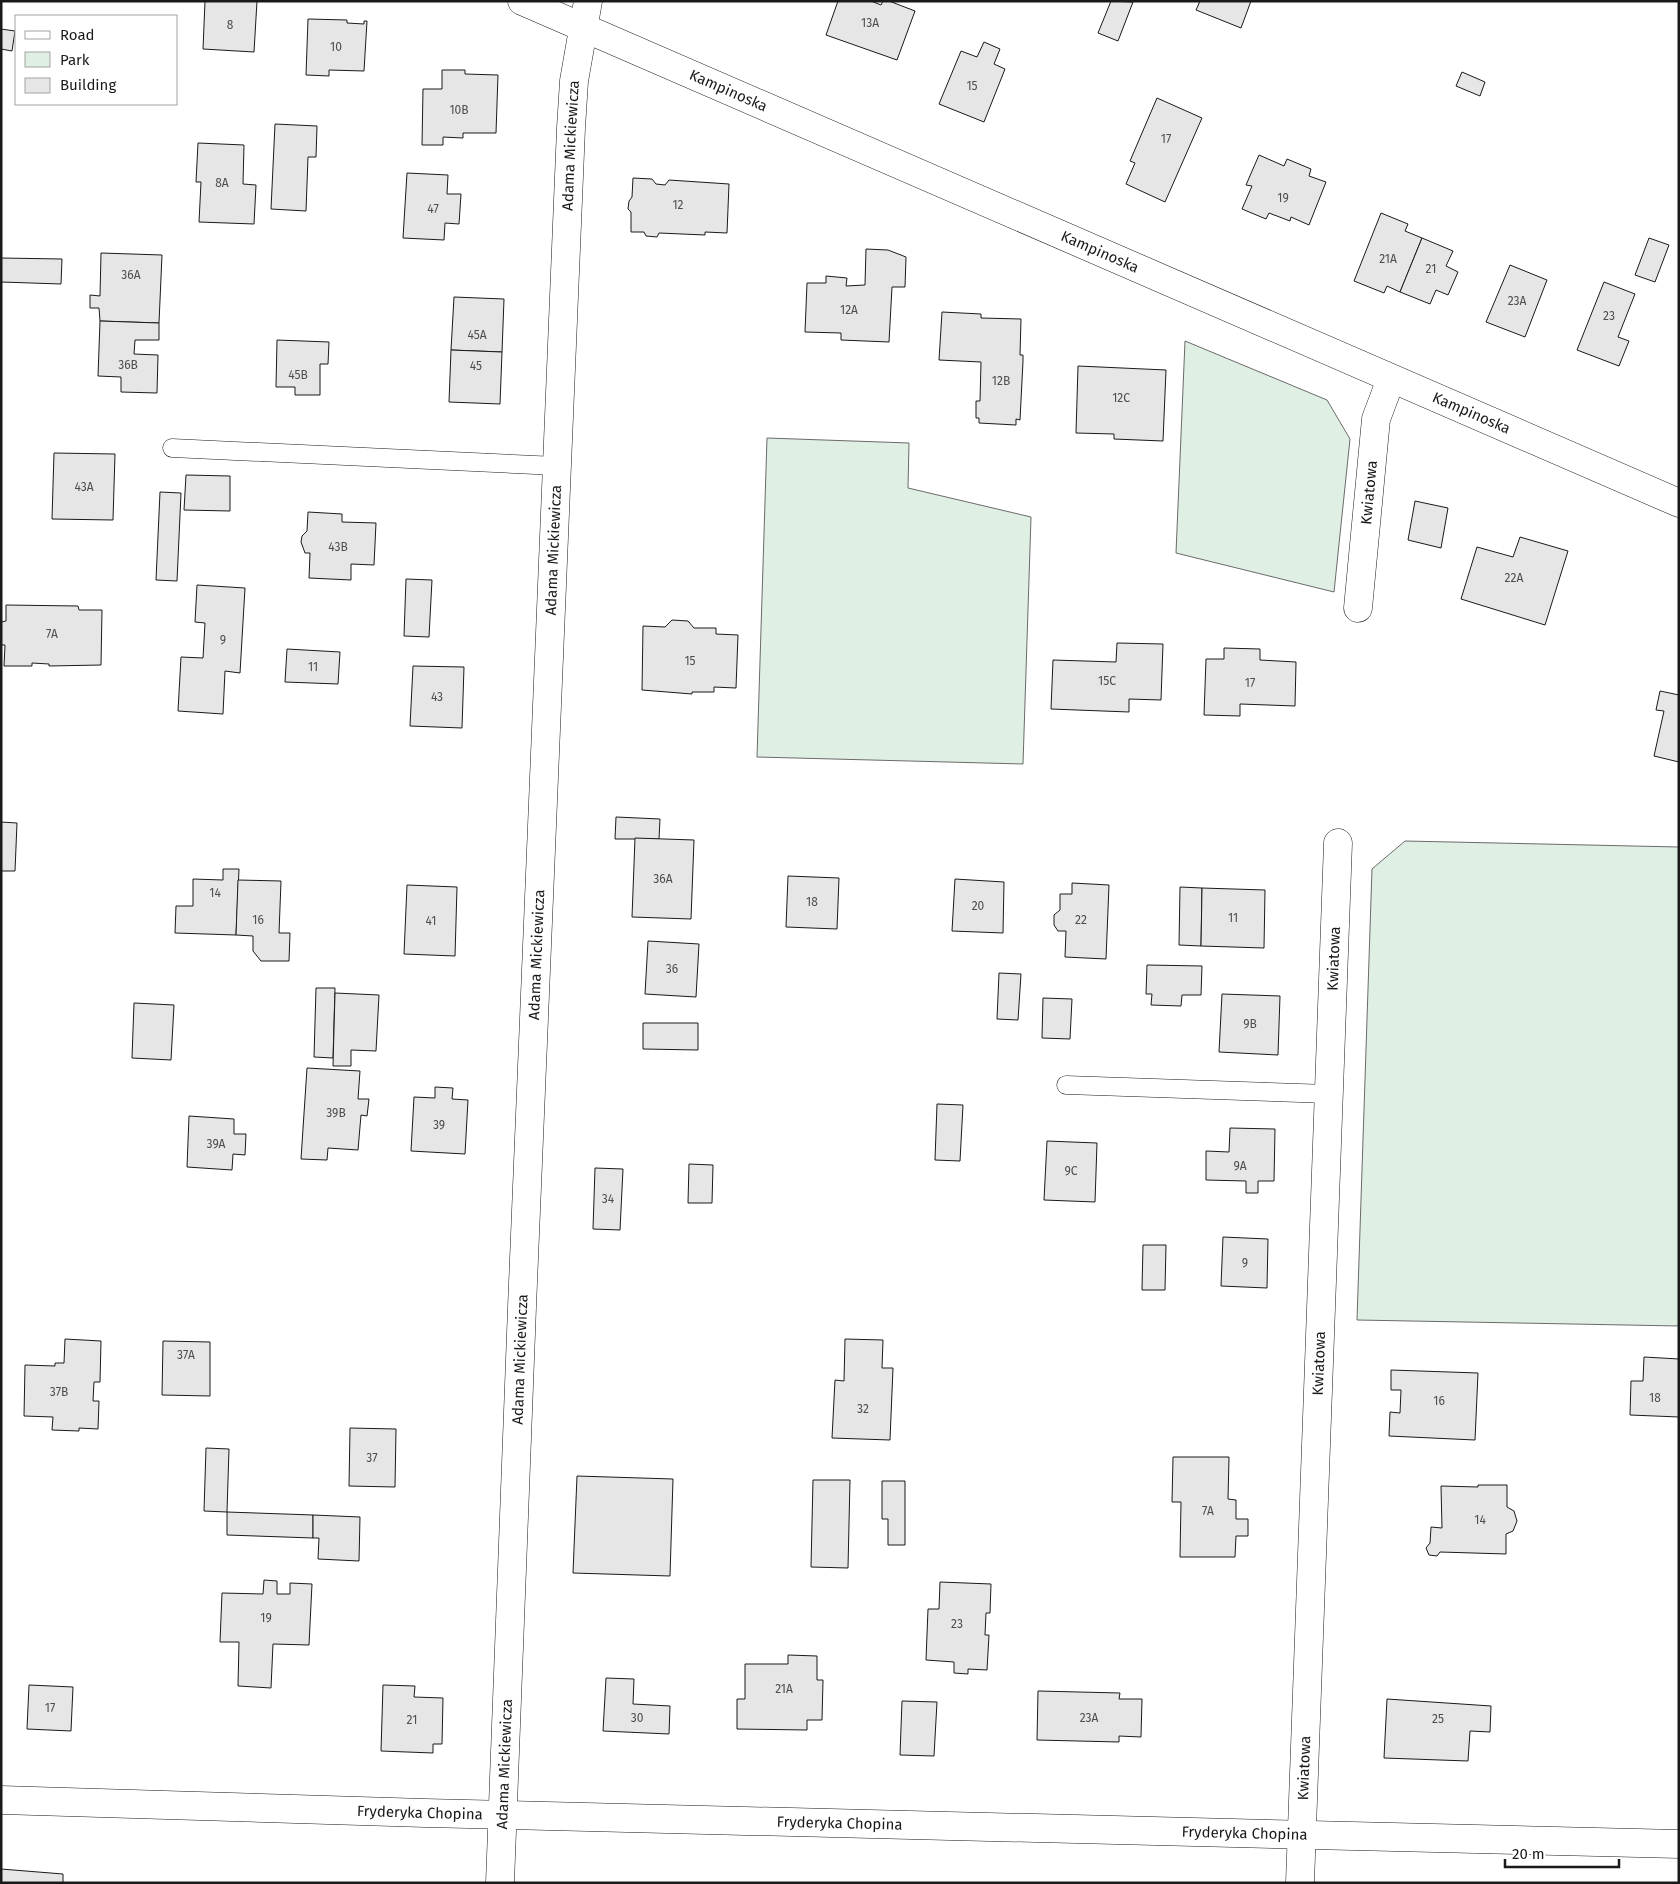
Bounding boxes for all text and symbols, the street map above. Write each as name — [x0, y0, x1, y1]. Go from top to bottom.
legend — [15, 15, 178, 105]
house number: 13A — [861, 16, 879, 30]
house number: 8 — [227, 18, 234, 32]
text: Road — [60, 26, 95, 44]
house number: 10 — [330, 40, 342, 54]
text: Park — [60, 51, 90, 69]
street label: Kampinoska — [687, 66, 770, 115]
text: Building — [60, 76, 116, 94]
house number: 15 — [966, 79, 978, 93]
street label: Adama Mickiewicza — [559, 80, 583, 211]
house number: 10B — [449, 103, 469, 117]
house number: 17 — [1161, 132, 1171, 146]
house number: 8A — [215, 176, 229, 190]
house number: 19 — [1277, 191, 1289, 205]
house number: 12 — [672, 198, 684, 212]
house number: 47 — [427, 202, 439, 216]
street label: Kampinoska — [1058, 227, 1142, 277]
house number: 21A — [1379, 252, 1397, 266]
house number: 21 — [1426, 262, 1436, 276]
house number: 36A — [121, 268, 141, 282]
house number: 23A — [1508, 294, 1526, 308]
house number: 12A — [840, 303, 858, 317]
house number: 23 — [1603, 309, 1615, 323]
house number: 45A — [467, 328, 487, 342]
house number: 36B — [118, 358, 138, 372]
house number: 45 — [470, 359, 482, 373]
house number: 45B — [288, 368, 308, 382]
house number: 12B — [992, 374, 1010, 388]
street label: Kampinoska — [1430, 388, 1513, 438]
house number: 12C — [1112, 391, 1130, 405]
street label: Kwiatowa — [1357, 459, 1381, 526]
house number: 43A — [74, 480, 94, 494]
street label: Adama Mickiewicza — [542, 484, 565, 616]
house number: 43B — [328, 540, 348, 554]
house number: 22A — [1505, 571, 1523, 585]
house number: 7A — [46, 627, 58, 641]
house number: 9 — [220, 633, 226, 647]
house number: 15 — [684, 654, 696, 668]
house number: 11 — [308, 660, 318, 674]
house number: 15C — [1098, 674, 1116, 688]
house number: 17 — [1245, 676, 1255, 690]
house number: 43 — [431, 690, 443, 704]
house number: 36A — [653, 872, 673, 886]
house number: 14 — [209, 886, 221, 900]
street label: Adama Mickiewicza — [525, 889, 548, 1020]
house number: 18 — [806, 895, 818, 909]
house number: 20 — [972, 899, 985, 913]
house number: 11 — [1228, 911, 1238, 925]
house number: 16 — [252, 913, 264, 927]
house number: 22 — [1075, 913, 1087, 927]
house number: 41 — [426, 914, 436, 928]
street label: Kwiatowa — [1324, 926, 1344, 991]
house number: 36 — [666, 962, 678, 976]
house number: 9B — [1243, 1017, 1257, 1031]
house number: 39B — [326, 1106, 346, 1120]
house number: 39 — [433, 1118, 445, 1132]
house number: 39A — [207, 1137, 226, 1151]
house number: 9A — [1233, 1159, 1247, 1173]
house number: 9C — [1064, 1164, 1078, 1178]
house number: 34 — [602, 1192, 615, 1206]
house number: 9 — [1242, 1256, 1248, 1270]
street label: Adama Mickiewicza — [509, 1294, 532, 1425]
street label: Kwiatowa — [1309, 1331, 1329, 1396]
house number: 37A — [177, 1348, 195, 1362]
house number: 37B — [50, 1385, 68, 1399]
house number: 18 — [1649, 1391, 1661, 1405]
house number: 16 — [1433, 1394, 1445, 1408]
house number: 32 — [857, 1402, 869, 1416]
house number: 37 — [366, 1451, 378, 1465]
house number: 7A — [1202, 1504, 1214, 1518]
house number: 14 — [1474, 1513, 1486, 1527]
house number: 19 — [260, 1611, 272, 1625]
house number: 23 — [951, 1617, 963, 1631]
house number: 21A — [775, 1682, 793, 1696]
street label: Adama Mickiewicza — [493, 1698, 516, 1830]
house number: 17 — [45, 1701, 55, 1715]
house number: 30 — [631, 1711, 644, 1725]
house number: 23A — [1080, 1711, 1098, 1725]
house number: 25 — [1432, 1712, 1444, 1726]
house number: 21 — [407, 1713, 417, 1727]
street label: Kwiatowa — [1294, 1735, 1314, 1801]
street label: Fryderyka Chopina — [357, 1802, 483, 1823]
street label: Fryderyka Chopina — [777, 1813, 903, 1834]
street label: Fryderyka Chopina — [1181, 1823, 1308, 1844]
scale bar — [1505, 1836, 1619, 1868]
text: 20 m — [1512, 1845, 1545, 1863]

